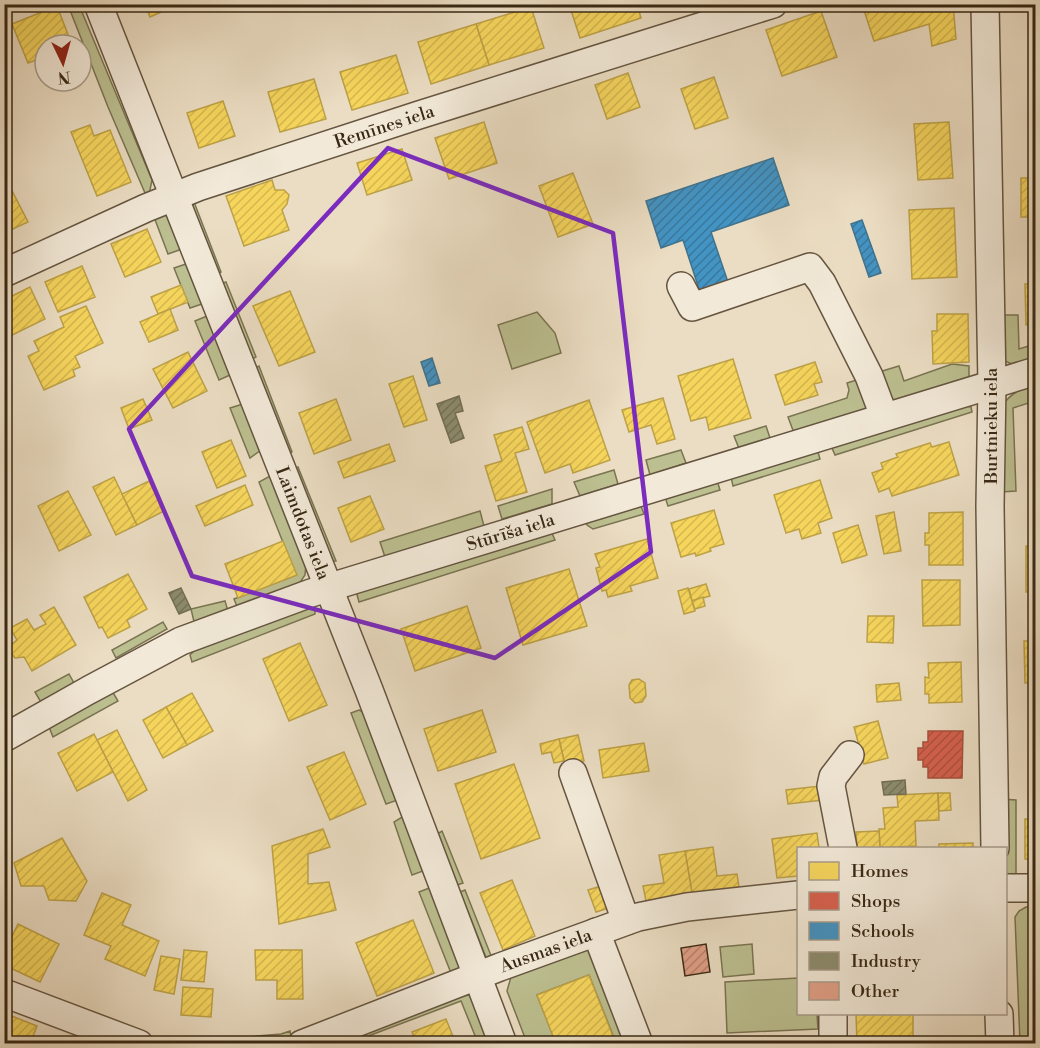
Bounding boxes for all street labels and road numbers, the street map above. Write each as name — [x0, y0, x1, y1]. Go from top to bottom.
street label: Remīnes iela — [331, 99, 438, 153]
street label: Burtnieku iela — [980, 367, 1003, 485]
street label: Laimdotas iela — [270, 463, 336, 584]
street label: Stūrīša iela — [463, 507, 558, 556]
street label: Ausmas iela — [495, 923, 596, 978]

